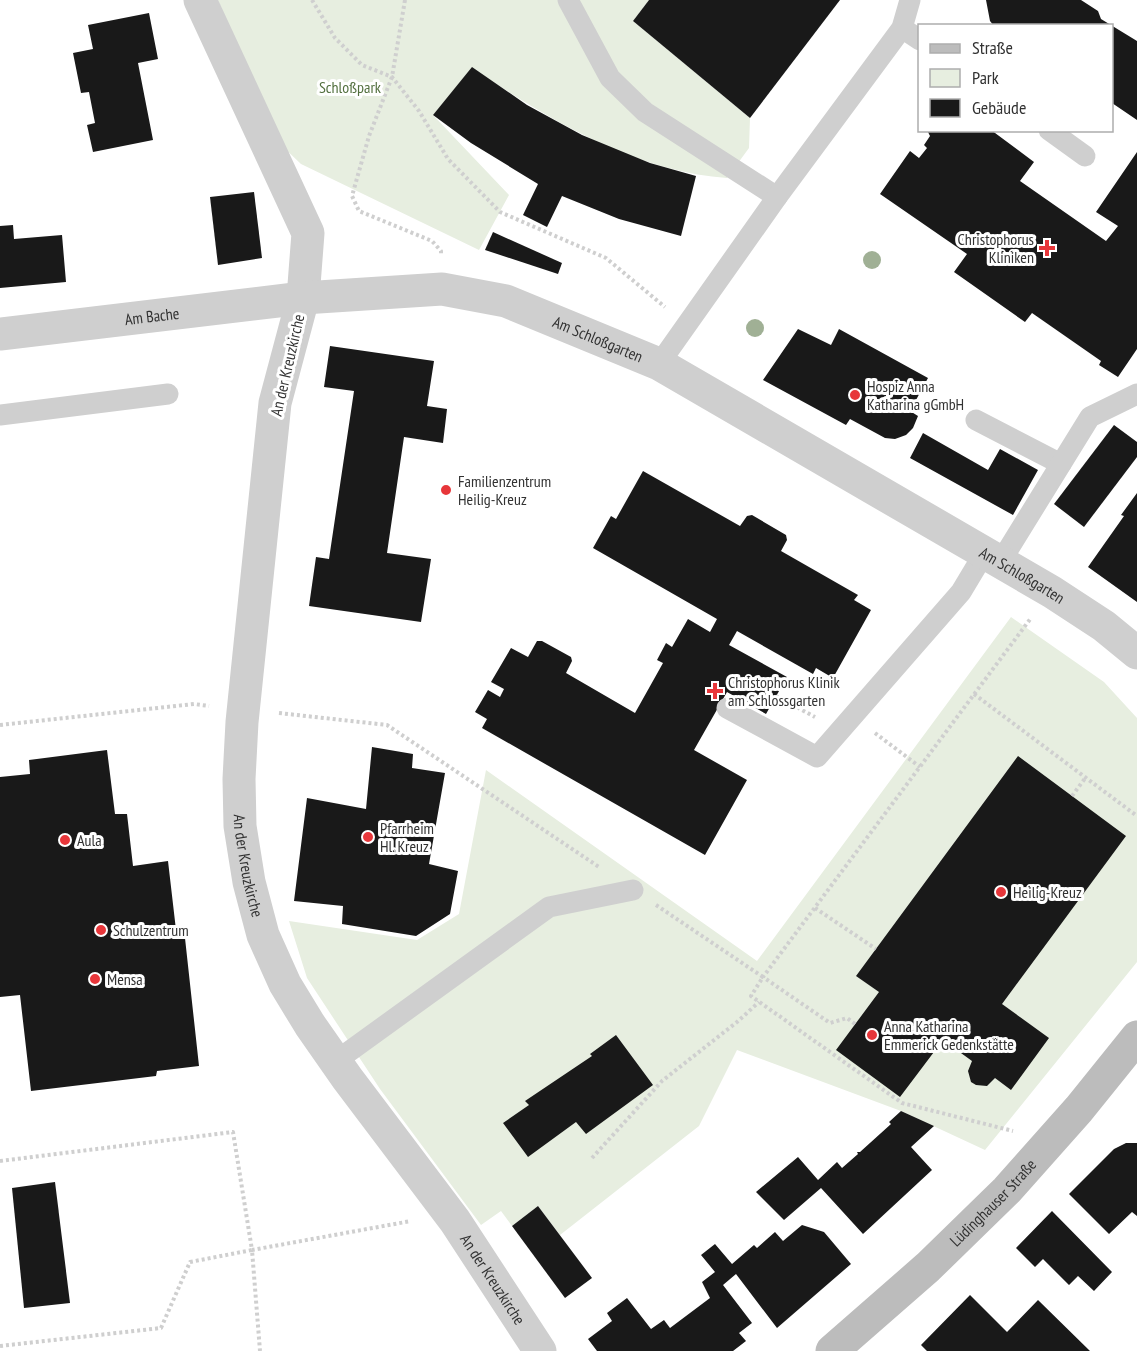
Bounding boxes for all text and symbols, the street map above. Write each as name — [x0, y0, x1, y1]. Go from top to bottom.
legend — [918, 24, 1113, 132]
text: Straße — [972, 36, 1013, 59]
text: Park — [972, 66, 999, 89]
park label: Schloßpark — [319, 77, 382, 97]
text: Gebäude — [972, 96, 1026, 119]
place label: Christophorus Kliniken — [958, 229, 1034, 267]
marker: Christophorus Kliniken — [1038, 239, 1056, 257]
street label: Am Bache — [124, 303, 180, 329]
street label: Am Schloßgarten — [550, 311, 646, 366]
street label: An der Kreuzkirche — [266, 312, 308, 418]
place label: Hospiz Anna Katharina gGmbH — [867, 376, 964, 414]
marker: Hospiz Anna Katharina gGmbH — [848, 388, 862, 402]
place label: Familienzentrum Heilig-Kreuz — [458, 471, 551, 509]
marker: Familienzentrum Heilig-Kreuz — [439, 483, 453, 497]
street label: Am Schloßgarten — [976, 542, 1069, 608]
place label: Christophorus Klinik am Schlossgarten — [728, 672, 840, 710]
marker: Christophorus Klinik am Schlossgarten — [706, 682, 724, 700]
street label: An der Kreuzkirche — [230, 814, 268, 919]
place label: Pfarrheim Hl. Kreuz — [380, 818, 434, 856]
place label: Aula — [77, 830, 102, 850]
marker: Pfarrheim Hl. Kreuz — [361, 830, 375, 844]
marker: Aula — [58, 833, 72, 847]
place label: Heilig-Kreuz — [1013, 882, 1082, 902]
marker: Heilig-Kreuz — [994, 885, 1008, 899]
place label: Schulzentrum — [113, 920, 189, 940]
marker: Schulzentrum — [94, 923, 108, 937]
place label: Mensa — [107, 969, 143, 989]
marker: Mensa — [88, 972, 102, 986]
place label: Anna Katharina Emmerick Gedenkstätte — [884, 1016, 1014, 1054]
marker: Anna Katharina Emmerick Gedenkstätte — [865, 1028, 879, 1042]
street label: Lüdinghauser Straße — [945, 1155, 1040, 1250]
street label: An der Kreuzkirche — [456, 1230, 530, 1328]

